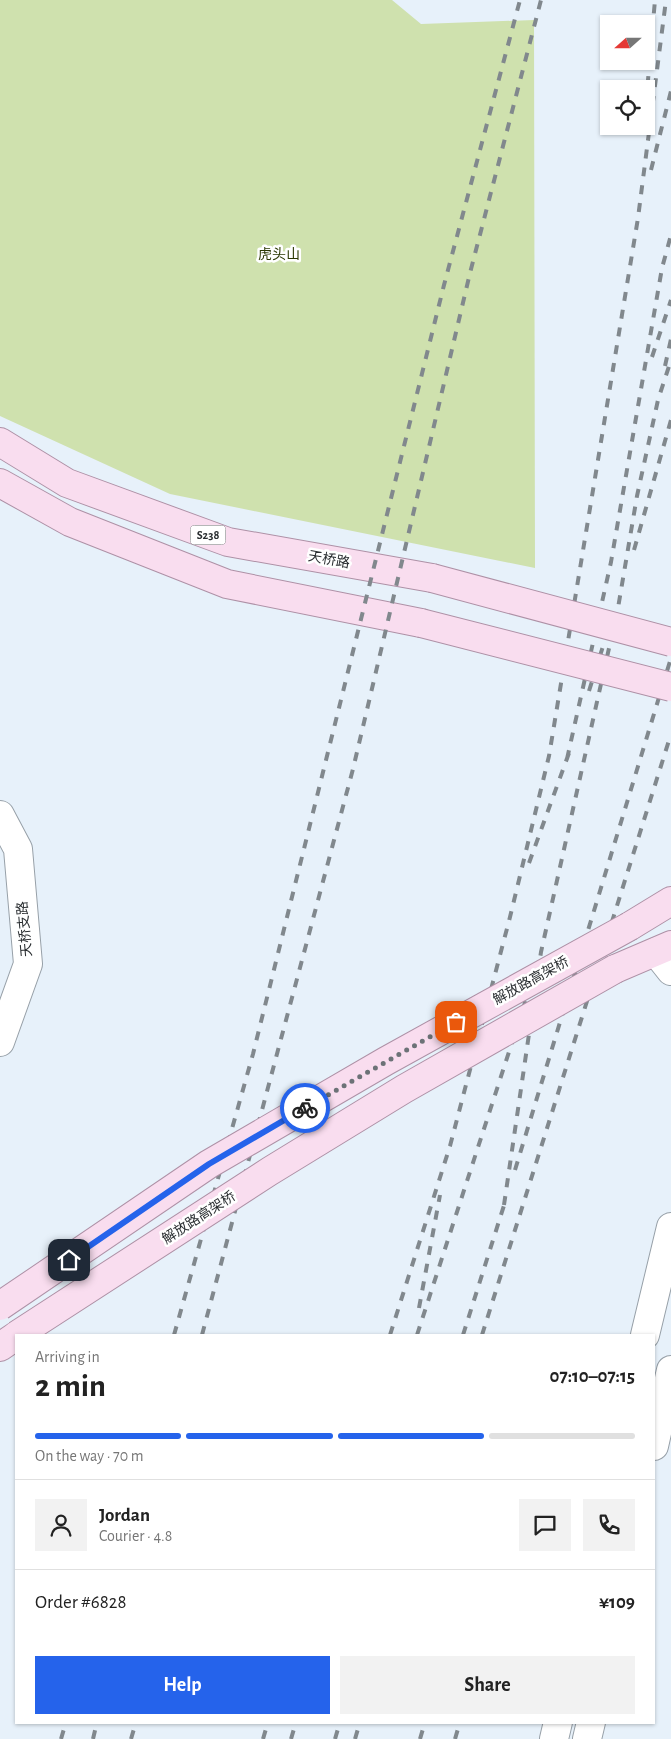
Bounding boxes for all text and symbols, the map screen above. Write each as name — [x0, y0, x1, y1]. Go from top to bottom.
north arrow — [600, 15, 655, 70]
map controls — [600, 15, 655, 135]
button: locate — [600, 80, 655, 135]
park label: 虎头山 — [258, 247, 300, 262]
road number: S238 — [190, 526, 226, 544]
street label: 天桥路 — [307, 548, 351, 571]
street label: 天桥支路 — [15, 900, 34, 958]
street label: 解放路高架桥 — [490, 954, 571, 1007]
pin — [435, 1001, 477, 1043]
icon: bag — [442, 1008, 470, 1036]
courier — [280, 1083, 330, 1133]
icon: bike — [291, 1094, 319, 1122]
street label: 解放路高架桥 — [159, 1188, 238, 1247]
pin — [48, 1239, 90, 1281]
icon: home — [55, 1246, 83, 1274]
text: Arriving in — [35, 1349, 100, 1365]
text: 07:10–07:15 — [550, 1367, 635, 1386]
text: 2 min — [35, 1370, 106, 1402]
text: On the way · 70 m — [35, 1448, 144, 1464]
button: person — [35, 1499, 87, 1551]
button: chat — [519, 1499, 571, 1551]
button: phone — [583, 1499, 635, 1551]
text: Jordan — [99, 1506, 150, 1525]
text: Courier · 4.8 — [99, 1528, 172, 1544]
text: Order #6828 — [35, 1593, 126, 1612]
text: ¥109 — [599, 1593, 635, 1612]
button: Help — [35, 1656, 330, 1714]
button: Share — [340, 1656, 635, 1714]

